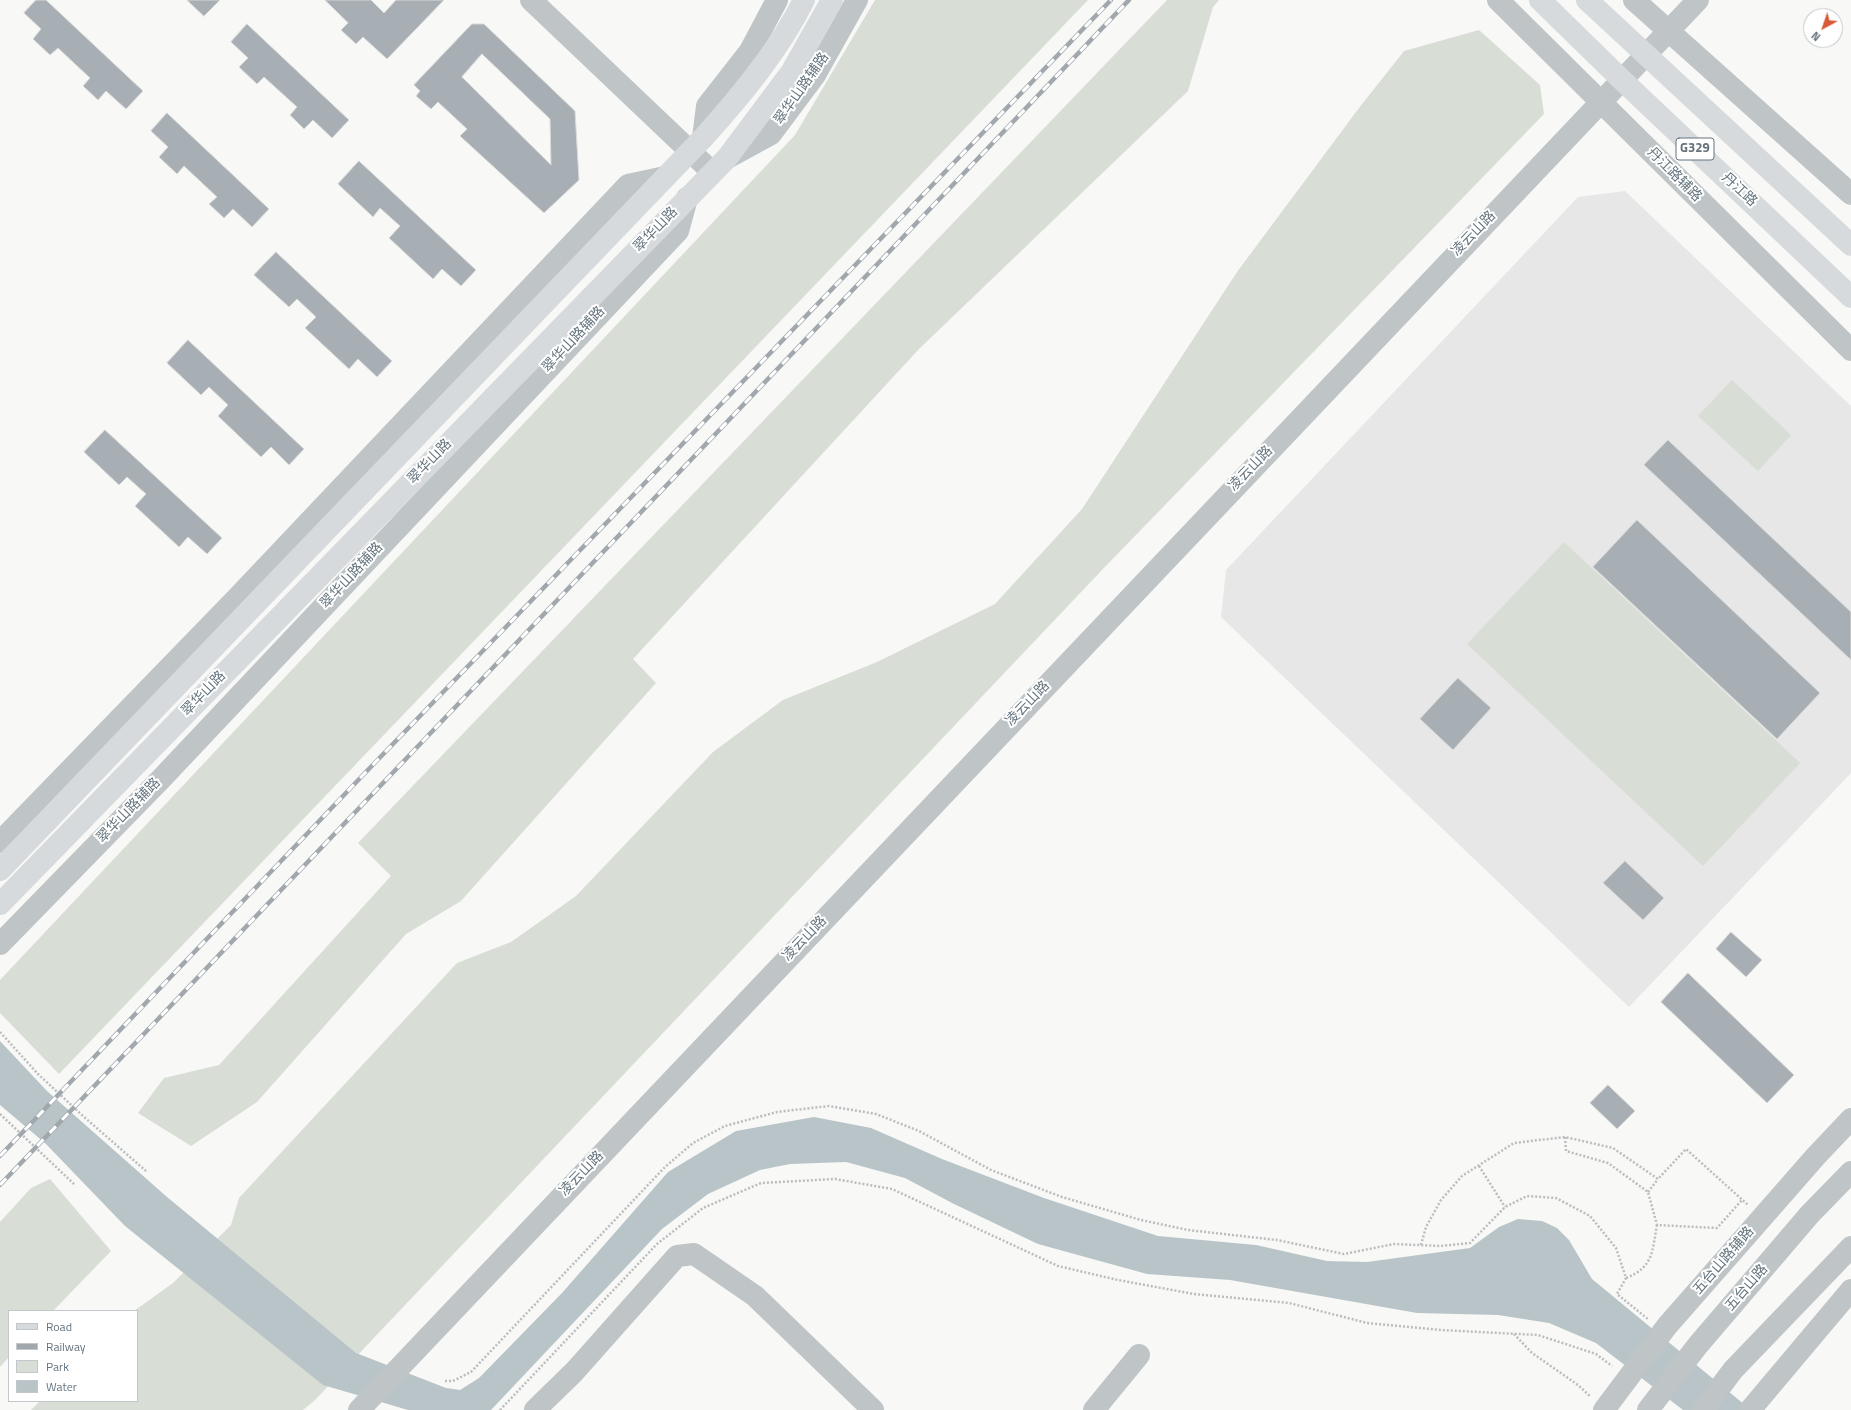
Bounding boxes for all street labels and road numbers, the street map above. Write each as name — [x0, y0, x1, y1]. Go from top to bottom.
street label: 翠华山路辅路 — [771, 50, 833, 128]
road number: G329 — [1676, 138, 1714, 160]
street label: 丹江路辅路 — [1643, 144, 1705, 206]
street label: 丹江路 — [1718, 170, 1760, 210]
street label: 翠华山路 — [631, 204, 681, 256]
street label: 凌云山路 — [1449, 208, 1499, 260]
street label: 翠华山路辅路 — [539, 304, 609, 376]
street label: 翠华山路 — [405, 436, 455, 488]
street label: 凌云山路 — [1226, 443, 1276, 495]
street label: 翠华山路辅路 — [317, 540, 387, 612]
street label: 翠华山路 — [179, 668, 229, 720]
street label: 凌云山路 — [1003, 678, 1053, 730]
street label: 翠华山路辅路 — [94, 775, 164, 847]
street label: 凌云山路 — [780, 913, 830, 965]
street label: 凌云山路 — [557, 1148, 607, 1200]
street label: 五台山路辅路 — [1690, 1224, 1758, 1298]
street label: 五台山路 — [1722, 1261, 1772, 1315]

